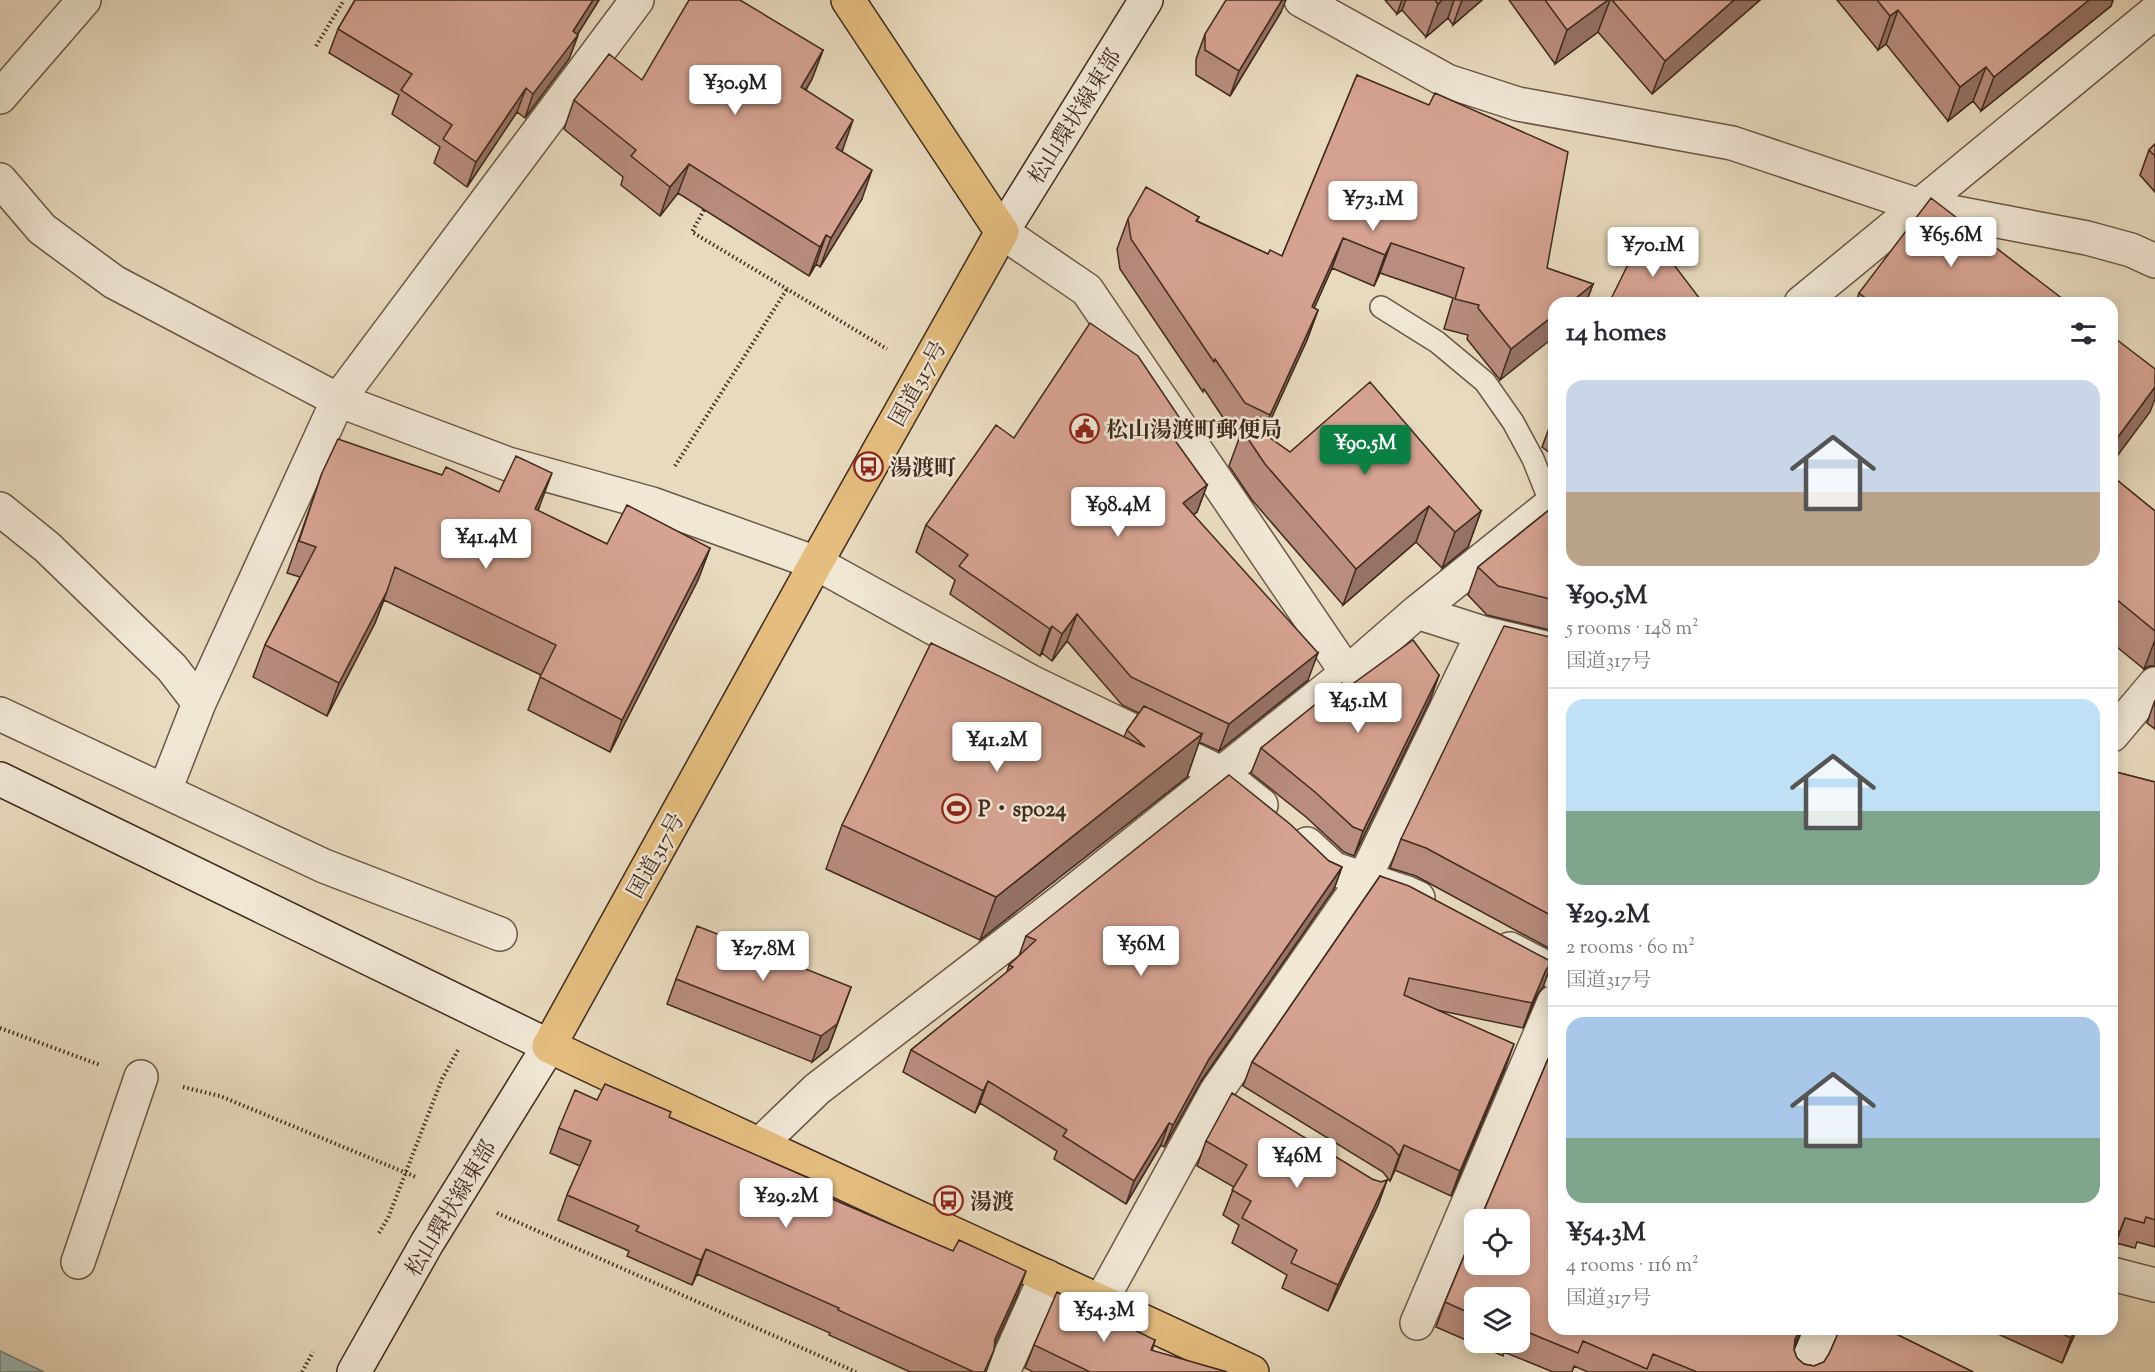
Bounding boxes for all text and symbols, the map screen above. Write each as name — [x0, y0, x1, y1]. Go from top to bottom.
street label: 松山環状線東部 — [1022, 44, 1131, 191]
pin: ¥30.9M — [686, 65, 784, 116]
text: ¥30.9M — [703, 70, 767, 99]
pin: ¥73.1M — [1324, 181, 1422, 232]
text: ¥73.1M — [1342, 186, 1404, 215]
pin: ¥65.6M — [1902, 217, 2000, 268]
text: ¥65.6M — [1920, 222, 1983, 251]
pin: ¥70.1M — [1604, 227, 1702, 278]
text: ¥70.1M — [1622, 232, 1684, 261]
text: 14 homes — [1566, 315, 1666, 352]
icon: filters — [2067, 317, 2100, 350]
street label: 国道317号 — [883, 336, 956, 433]
public building icon: 松山湯渡町郵便局 — [1069, 413, 1101, 445]
place label: 松山湯渡町郵便局 — [1106, 416, 1282, 448]
icon: home — [1779, 419, 1887, 527]
pin: ¥90.5M — [1316, 425, 1414, 476]
text: ¥90.5M — [1334, 430, 1396, 459]
bus stop icon: 湯渡町 — [853, 451, 885, 483]
place label: 湯渡町 — [890, 454, 956, 486]
pin: ¥98.4M — [1069, 487, 1167, 538]
text: ¥98.4M — [1085, 492, 1151, 521]
pin: ¥41.4M — [437, 519, 535, 570]
text: ¥41.4M — [455, 524, 517, 553]
text: ¥90.5M — [1566, 578, 1648, 615]
text: 5 rooms · 148 m² — [1566, 615, 1699, 644]
text: 国道317号 — [1566, 648, 1651, 677]
pin: ¥45.1M — [1309, 683, 1407, 734]
text: ¥45.1M — [1329, 688, 1387, 717]
pin: ¥41.2M — [948, 722, 1046, 773]
text: ¥41.2M — [966, 727, 1028, 756]
icon: home — [1779, 738, 1887, 846]
sports icon: P・spo24 — [941, 792, 973, 824]
place label: P・spo24 — [978, 795, 1066, 827]
street label: 国道317号 — [621, 808, 694, 905]
text: ¥29.2M — [1566, 897, 1650, 934]
pin: ¥56M — [1105, 926, 1177, 977]
pin: ¥27.8M — [714, 931, 812, 982]
text: ¥56M — [1117, 931, 1165, 960]
text: 2 rooms · 60 m² — [1566, 934, 1695, 963]
text: ¥27.8M — [731, 936, 795, 965]
text: 国道317号 — [1566, 967, 1651, 996]
icon: home — [1779, 1056, 1887, 1164]
street label: 松山環状線東部 — [399, 1135, 506, 1284]
pin: ¥46M — [1261, 1138, 1333, 1189]
text: ¥46M — [1272, 1143, 1322, 1172]
pin: ¥29.2M — [737, 1178, 835, 1229]
text: ¥29.2M — [754, 1183, 818, 1212]
bus stop icon: 湯渡 — [933, 1185, 965, 1217]
place label: 湯渡 — [970, 1188, 1014, 1220]
map controls — [1464, 1209, 1530, 1353]
button: locate — [1464, 1209, 1530, 1275]
text: ¥54.3M — [1566, 1215, 1646, 1252]
text: 4 rooms · 116 m² — [1566, 1252, 1699, 1281]
text: 国道317号 — [1566, 1285, 1651, 1314]
button: layers — [1464, 1287, 1530, 1353]
pin: ¥54.3M — [1055, 1292, 1153, 1343]
text: ¥54.3M — [1073, 1297, 1135, 1326]

